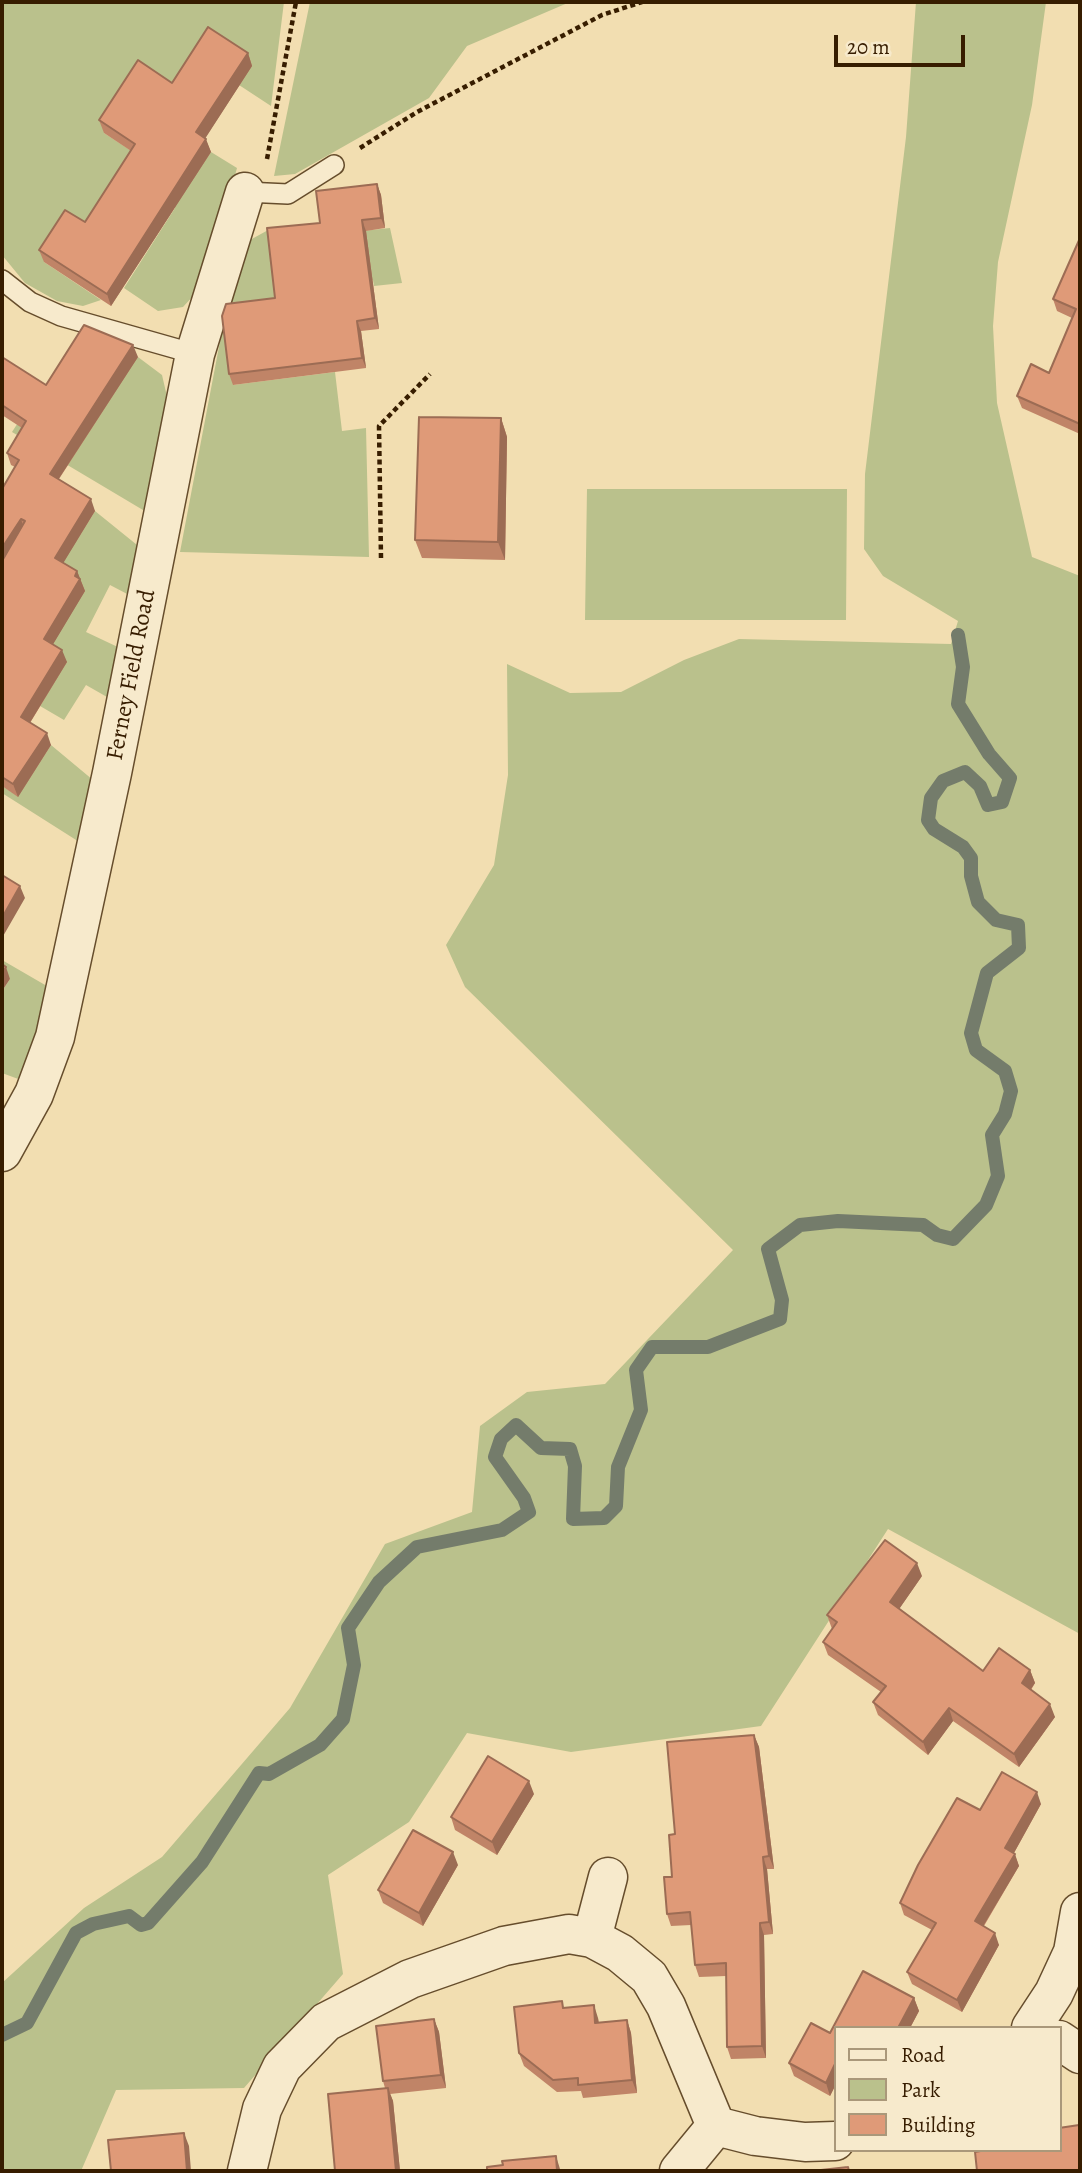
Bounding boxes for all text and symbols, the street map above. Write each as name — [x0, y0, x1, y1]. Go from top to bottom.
scale bar — [837, 21, 968, 65]
text: 20 m — [847, 33, 890, 61]
street label: Ferney Field Road — [101, 587, 163, 763]
legend — [834, 2026, 1061, 2152]
text: Road — [901, 2041, 945, 2069]
text: Park — [901, 2076, 940, 2104]
text: Building — [901, 2111, 975, 2139]

